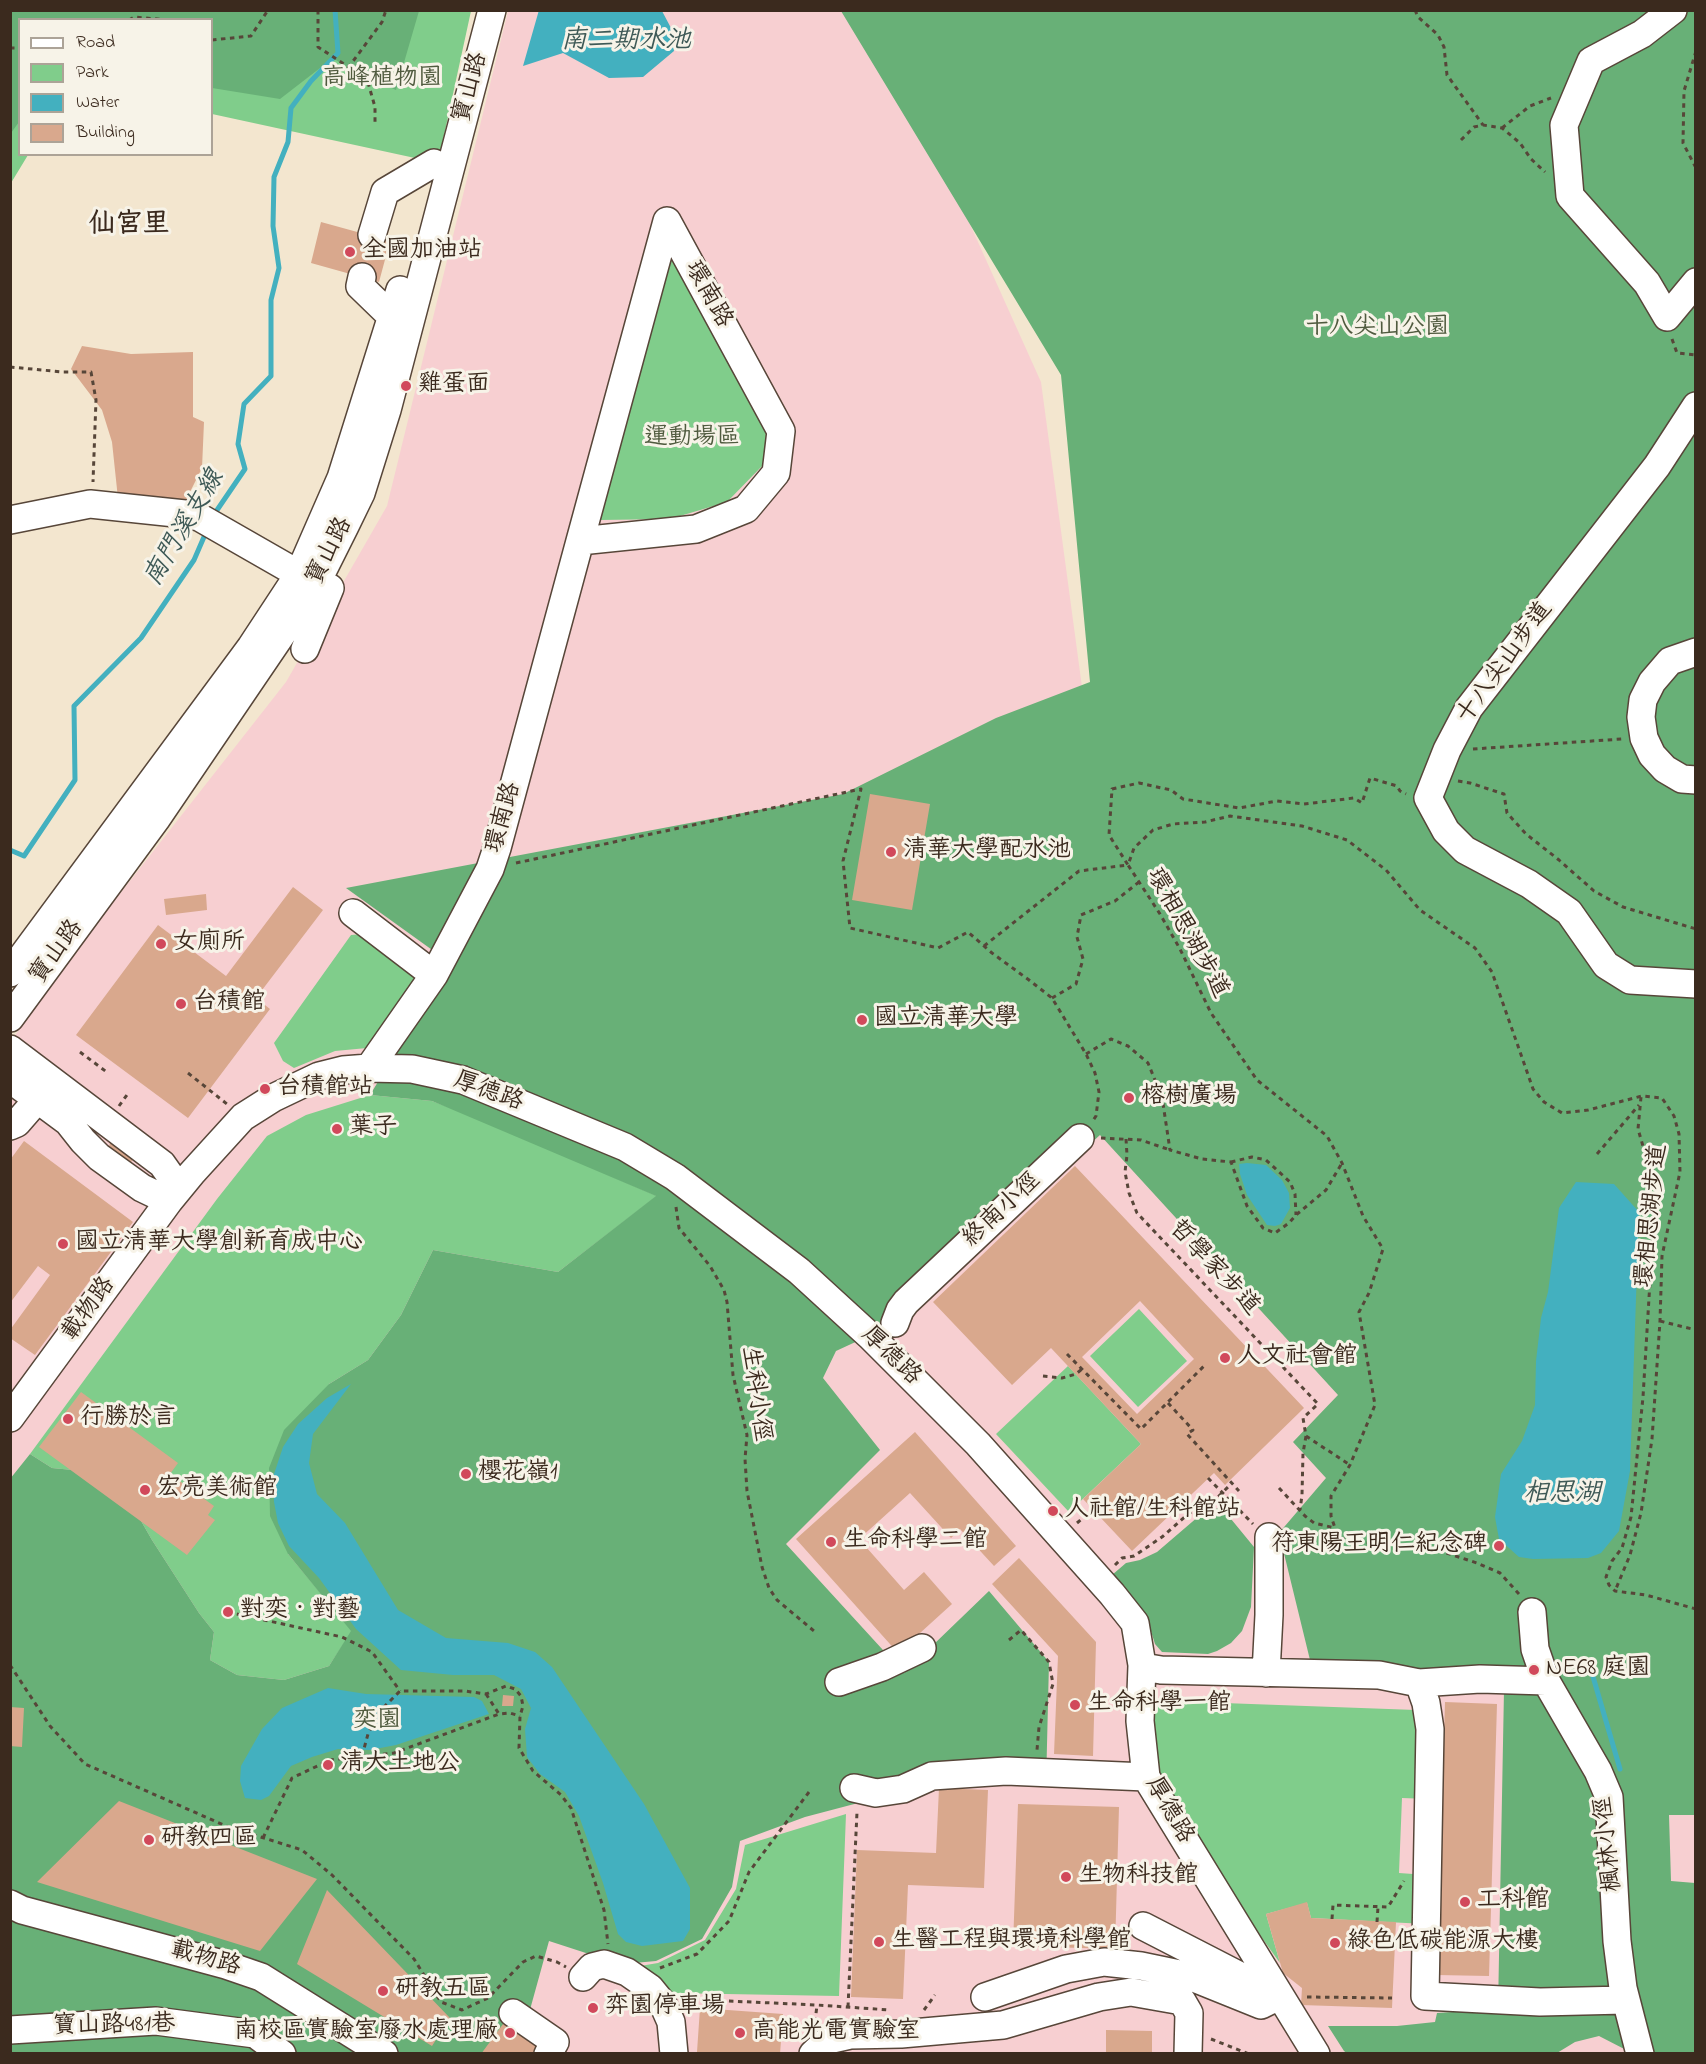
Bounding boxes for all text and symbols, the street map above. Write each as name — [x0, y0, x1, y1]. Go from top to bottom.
legend — [18, 18, 213, 156]
water label: 南二期水池 — [561, 27, 691, 59]
text: Road — [76, 30, 115, 56]
street label: 寶山路 — [449, 49, 495, 127]
text: Park — [76, 60, 109, 86]
park label: 高峰植物園 — [322, 66, 442, 94]
text: Water — [76, 90, 119, 116]
text: Building — [76, 120, 135, 146]
district label: 仙宫里 — [89, 211, 169, 243]
place label: 全國加油站 — [362, 238, 482, 266]
marker: 全國加油站 — [343, 245, 357, 259]
street label: 環南路 — [677, 257, 737, 333]
park label: 十八尖山公園 — [1305, 315, 1449, 343]
place label: 雞蛋面 — [418, 372, 490, 400]
marker: 雞蛋面 — [399, 379, 413, 393]
park label: 運動場區 — [644, 425, 740, 453]
water label: 南門溪支線 — [139, 465, 233, 593]
street label: 寶山路 — [302, 513, 360, 591]
street label: 十八尖山步道 — [1452, 597, 1560, 731]
street label: 環南路 — [481, 779, 529, 857]
place label: 清華大學配水池 — [903, 838, 1071, 866]
marker: 清華大學配水池 — [884, 845, 898, 859]
street label: 環相思湖步道 — [1138, 864, 1234, 1004]
street label: 寶山路 — [25, 915, 91, 991]
place label: 女廁所 — [173, 930, 245, 958]
marker: 女廁所 — [154, 937, 168, 951]
place label: 台積館 — [193, 990, 265, 1018]
marker: 台積館 — [174, 997, 188, 1011]
place label: 國立清華大學 — [874, 1006, 1018, 1034]
marker: 國立清華大學 — [855, 1013, 869, 1027]
street label: 厚德路 — [449, 1067, 527, 1119]
place label: 台積館站 — [277, 1075, 373, 1103]
marker: 台積館站 — [258, 1082, 272, 1096]
place label: 榕樹廣場 — [1141, 1084, 1237, 1112]
marker: 榕樹廣場 — [1122, 1091, 1136, 1105]
place label: 葉子 — [349, 1115, 397, 1143]
marker: 葉子 — [330, 1122, 344, 1136]
street label: 環相思湖步道 — [1631, 1143, 1675, 1289]
street label: 終南小徑 — [958, 1168, 1048, 1254]
street label: 哲學家步道 — [1162, 1215, 1264, 1323]
place label: 國立清華大學創新育成中心 — [75, 1230, 363, 1258]
marker: 國立清華大學創新育成中心 — [56, 1237, 70, 1251]
street label: 載物路 — [57, 1272, 123, 1348]
street label: 厚德路 — [854, 1322, 926, 1392]
street label: 生科小徑 — [733, 1344, 775, 1444]
place label: 人文社會館 — [1237, 1344, 1357, 1372]
marker: 人文社會館 — [1218, 1351, 1232, 1365]
place label: 行勝於言 — [80, 1405, 176, 1433]
marker: 行勝於言 — [61, 1412, 75, 1426]
place label: 櫻花嶺1 — [478, 1460, 558, 1488]
marker: 櫻花嶺1 — [459, 1467, 473, 1481]
place label: 宏亮美術館 — [157, 1476, 277, 1504]
water label: 相思湖 — [1523, 1480, 1601, 1512]
marker: 宏亮美術館 — [138, 1483, 152, 1497]
place label: 人社館/生科館站 — [1065, 1497, 1240, 1525]
marker: 人社館/生科館站 — [1046, 1504, 1060, 1518]
place label: 生命科學二館 — [843, 1528, 987, 1556]
place label: 符東陽王明仁紀念碑 — [1271, 1532, 1487, 1560]
marker: 生命科學二館 — [824, 1535, 838, 1549]
marker: 符東陽王明仁紀念碑 — [1492, 1539, 1506, 1553]
place label: 對奕‧對藝 — [240, 1598, 360, 1626]
marker: 對奕‧對藝 — [221, 1605, 235, 1619]
place label: NE68 庭園 — [1546, 1656, 1650, 1684]
marker: NE68 庭園 — [1527, 1663, 1541, 1677]
place label: 生命科學一館 — [1087, 1691, 1231, 1719]
marker: 生命科學一館 — [1068, 1698, 1082, 1712]
park label: 奕園 — [353, 1708, 401, 1736]
place label: 清大土地公 — [340, 1751, 460, 1779]
marker: 清大土地公 — [321, 1758, 335, 1772]
street label: 厚德路 — [1138, 1773, 1198, 1849]
street label: 楓林小徑 — [1591, 1795, 1629, 1893]
place label: 研教四區 — [161, 1826, 257, 1854]
marker: 研教四區 — [142, 1833, 156, 1847]
place label: 生物科技館 — [1078, 1863, 1198, 1891]
marker: 生物科技館 — [1059, 1870, 1073, 1884]
place label: 工科館 — [1477, 1888, 1549, 1916]
marker: 工科館 — [1458, 1895, 1472, 1909]
place label: 生醫工程與環境科學館 — [891, 1928, 1131, 1956]
place label: 綠色低碳能源大樓 — [1347, 1929, 1539, 1957]
marker: 生醫工程與環境科學館 — [872, 1935, 886, 1949]
street label: 載物路 — [166, 1936, 244, 1984]
marker: 綠色低碳能源大樓 — [1328, 1936, 1342, 1950]
place label: 研教五區 — [395, 1977, 491, 2005]
marker: 研教五區 — [376, 1984, 390, 1998]
place label: 弈園停車場 — [605, 1994, 725, 2022]
marker: 弈園停車場 — [586, 2001, 600, 2015]
street label: 寶山路481巷 — [52, 2012, 176, 2042]
place label: 南校區實驗室廢水處理廠 — [234, 2019, 498, 2047]
place label: 高能光電實驗室 — [752, 2019, 920, 2047]
marker: 南校區實驗室廢水處理廠 — [503, 2026, 517, 2040]
marker: 高能光電實驗室 — [733, 2026, 747, 2040]

